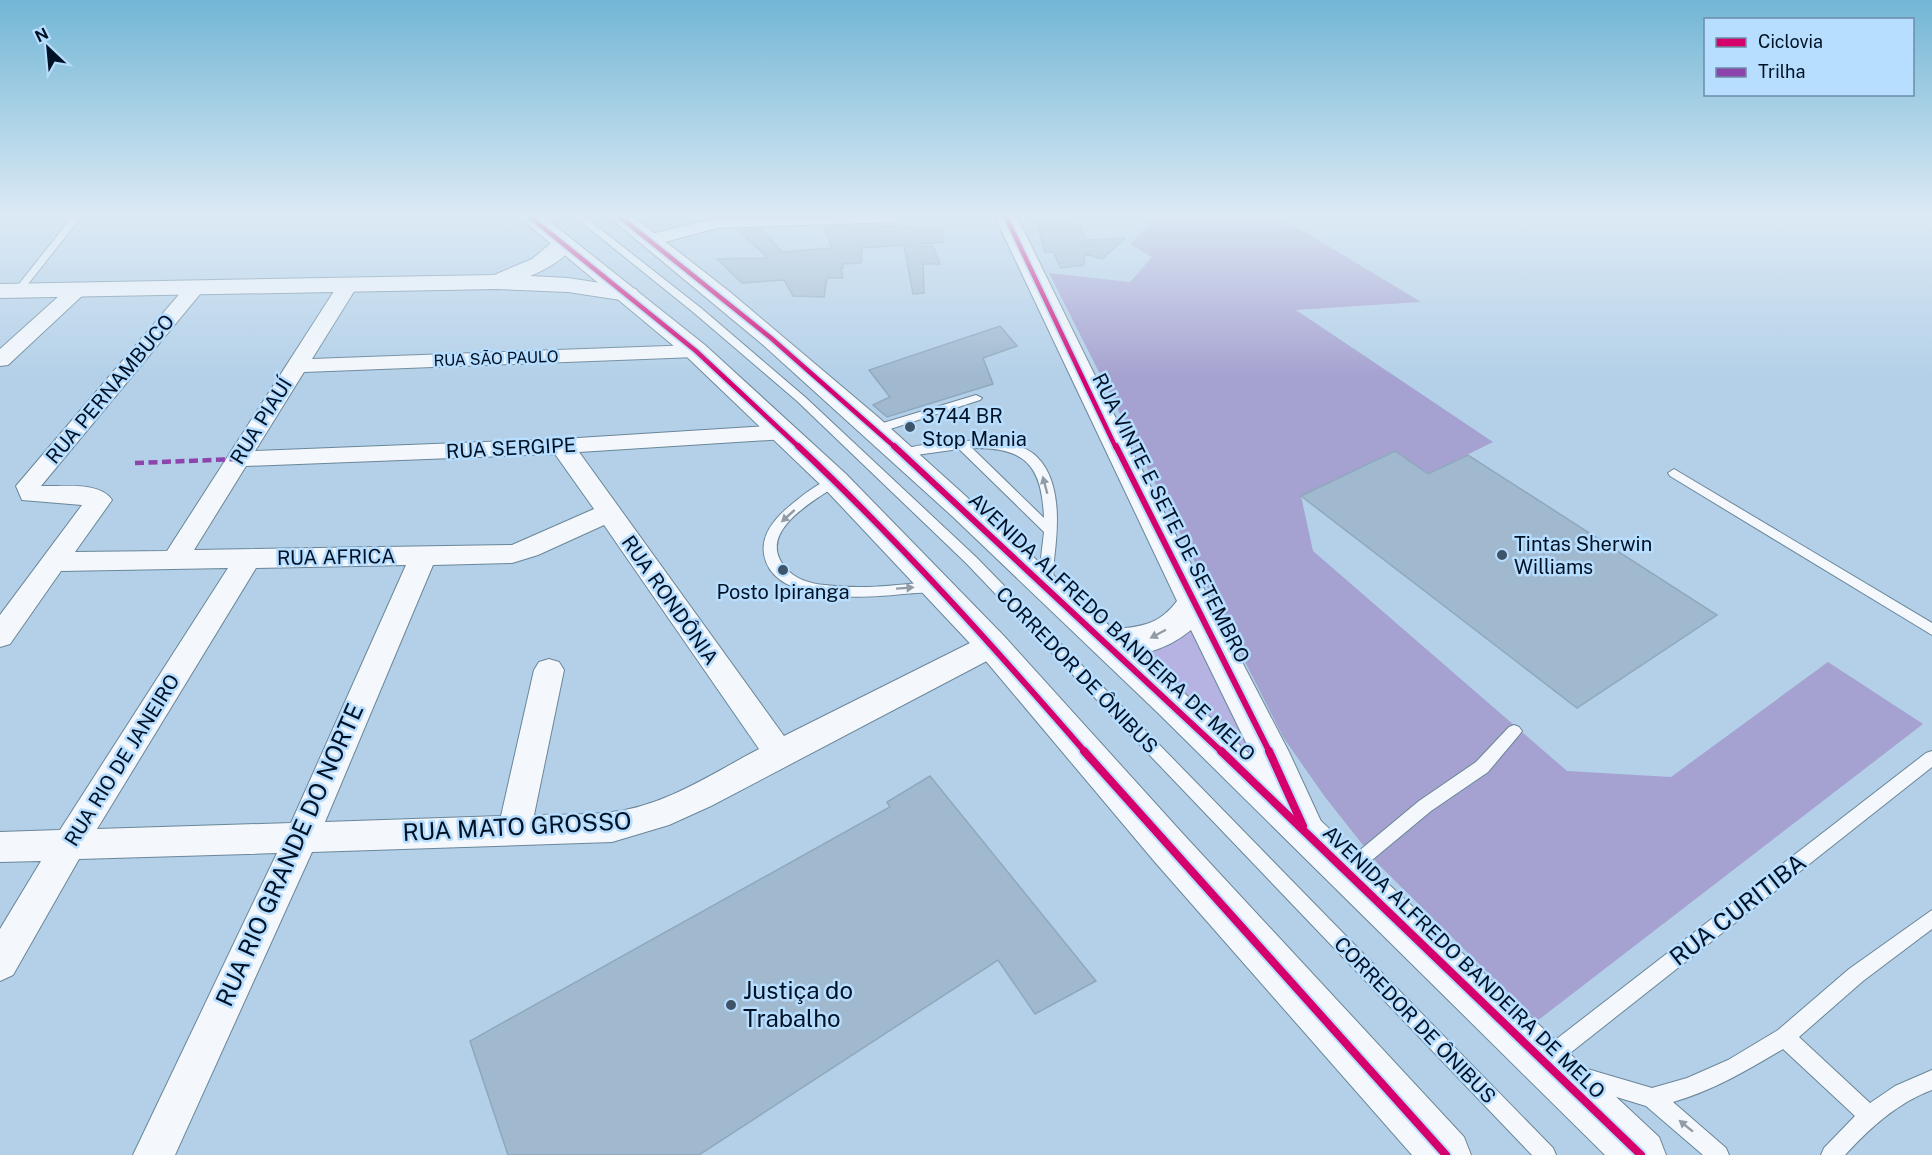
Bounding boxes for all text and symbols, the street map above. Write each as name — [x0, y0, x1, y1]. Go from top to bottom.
north arrow — [18, 18, 78, 78]
legend — [1704, 18, 1914, 96]
text: N — [32, 24, 51, 46]
text: Ciclovia — [1758, 31, 1823, 52]
text: Trilha — [1758, 61, 1805, 82]
street label: RUA PERNAMBUCO — [41, 310, 179, 468]
street label: RUA SÃO PAULO — [433, 346, 559, 370]
street label: RUA VINTE E SETE DE SETEMBRO — [1087, 369, 1255, 667]
street label: RUA PIAUÍ — [224, 372, 298, 469]
place label: 3744 BR Stop Mania — [922, 404, 1027, 451]
marker: 3744 BR Stop Mania — [903, 420, 917, 434]
street label: RUA SERGIPE — [445, 433, 577, 463]
one-way arrow — [1040, 476, 1049, 494]
street label: AVENIDA ALFREDO BANDEIRA DE MELO — [964, 488, 1260, 766]
one-way arrow — [781, 509, 796, 522]
street label: RUA RONDÔNIA — [617, 531, 723, 669]
place label: Tintas Sherwin Williams — [1514, 532, 1652, 579]
street label: RUA AFRICA — [277, 544, 395, 570]
marker: Tintas Sherwin Williams — [1495, 548, 1509, 562]
marker: Posto Ipiranga — [776, 563, 790, 577]
place label: Posto Ipiranga — [716, 580, 850, 604]
street label: CORREDOR DE ÔNIBUS — [991, 582, 1163, 758]
one-way arrow — [896, 583, 915, 593]
one-way arrow — [1149, 629, 1166, 639]
street label: RUA RIO DE JANEIRO — [59, 670, 185, 850]
street label: RUA RIO GRANDE DO NORTE — [209, 699, 369, 1010]
street label: RUA MATO GROSSO — [402, 806, 632, 846]
street label: AVENIDA ALFREDO BANDEIRA DE MELO — [1318, 820, 1610, 1104]
street label: RUA CURITIBA — [1664, 847, 1811, 971]
street label: CORREDOR DE ÔNIBUS — [1329, 932, 1501, 1108]
place label: Justiça do Trabalho — [743, 976, 853, 1032]
marker: Justiça do Trabalho — [724, 998, 738, 1012]
one-way arrow — [1678, 1119, 1694, 1132]

